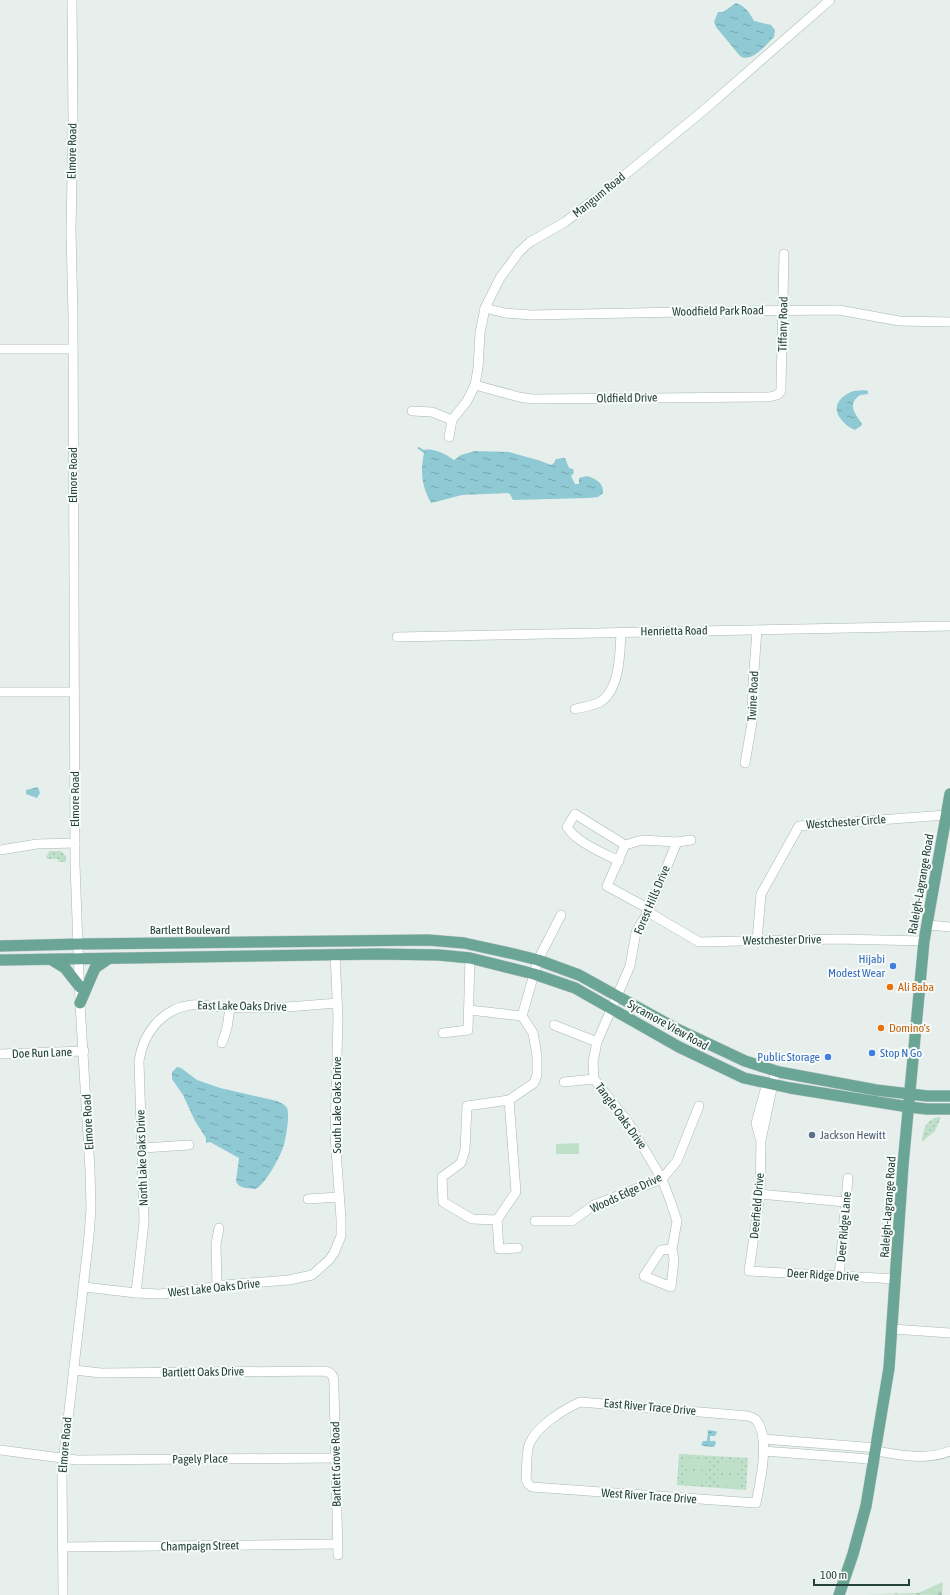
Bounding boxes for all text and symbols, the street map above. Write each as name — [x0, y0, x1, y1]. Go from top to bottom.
street label: Elmore Road — [65, 123, 79, 179]
street label: Mangum Road — [570, 170, 628, 220]
street label: Tiffany Road — [776, 296, 790, 352]
street label: Woodfield Park Road — [672, 303, 764, 319]
street label: Oldfield Drive — [596, 390, 658, 406]
street label: Elmore Road — [66, 447, 80, 503]
street label: Henrietta Road — [640, 623, 708, 639]
street label: Twine Road — [745, 670, 761, 722]
street label: Elmore Road — [68, 771, 82, 827]
street label: Westchester Circle — [806, 812, 886, 832]
street label: Raleigh-Lagrange Road — [905, 833, 937, 935]
street label: Forest Hills Drive — [631, 863, 673, 937]
street label: Bartlett Boulevard — [150, 923, 230, 937]
street label: Westchester Drive — [743, 932, 821, 948]
place label: Hijabi Modest Wear — [828, 952, 885, 980]
marker: Hijabi Modest Wear — [888, 961, 898, 971]
place label: Ali Baba — [898, 980, 934, 994]
marker: Ali Baba — [885, 982, 895, 992]
street label: Sycamore View Road — [625, 997, 711, 1053]
street label: East Lake Oaks Drive — [197, 998, 287, 1014]
place label: Domino's — [889, 1021, 930, 1035]
marker: Domino's — [876, 1023, 886, 1033]
street label: Doe Run Lane — [12, 1045, 72, 1061]
place label: Stop N Go — [880, 1046, 922, 1060]
marker: Stop N Go — [867, 1048, 877, 1058]
place label: Public Storage — [757, 1050, 820, 1064]
marker: Public Storage — [823, 1052, 833, 1062]
street label: South Lake Oaks Drive — [330, 1057, 344, 1153]
street label: Tangle Oaks Drive — [592, 1080, 650, 1152]
street label: Elmore Road — [80, 1094, 96, 1150]
street label: North Lake Oaks Drive — [133, 1110, 151, 1206]
place label: Jackson Hewitt — [820, 1128, 886, 1142]
marker: Jackson Hewitt — [807, 1130, 817, 1140]
street label: Raleigh-Lagrange Road — [877, 1156, 899, 1258]
street label: Woods Edge Drive — [588, 1170, 664, 1216]
street label: Deerfield Drive — [747, 1172, 767, 1240]
street label: Deer Ridge Lane — [834, 1191, 854, 1263]
street label: Deer Ridge Drive — [786, 1266, 860, 1284]
street label: West Lake Oaks Drive — [167, 1276, 261, 1300]
street label: Bartlett Oaks Drive — [162, 1364, 244, 1380]
street label: East River Trace Drive — [603, 1396, 697, 1418]
street label: Elmore Road — [56, 1416, 74, 1474]
street label: Bartlett Grove Road — [328, 1421, 344, 1507]
street label: Pagely Place — [172, 1452, 228, 1466]
street label: West River Trace Drive — [601, 1486, 697, 1506]
street label: Champaign Street — [161, 1538, 240, 1554]
scale bar — [814, 1561, 909, 1587]
text: 100 m — [820, 1568, 847, 1582]

